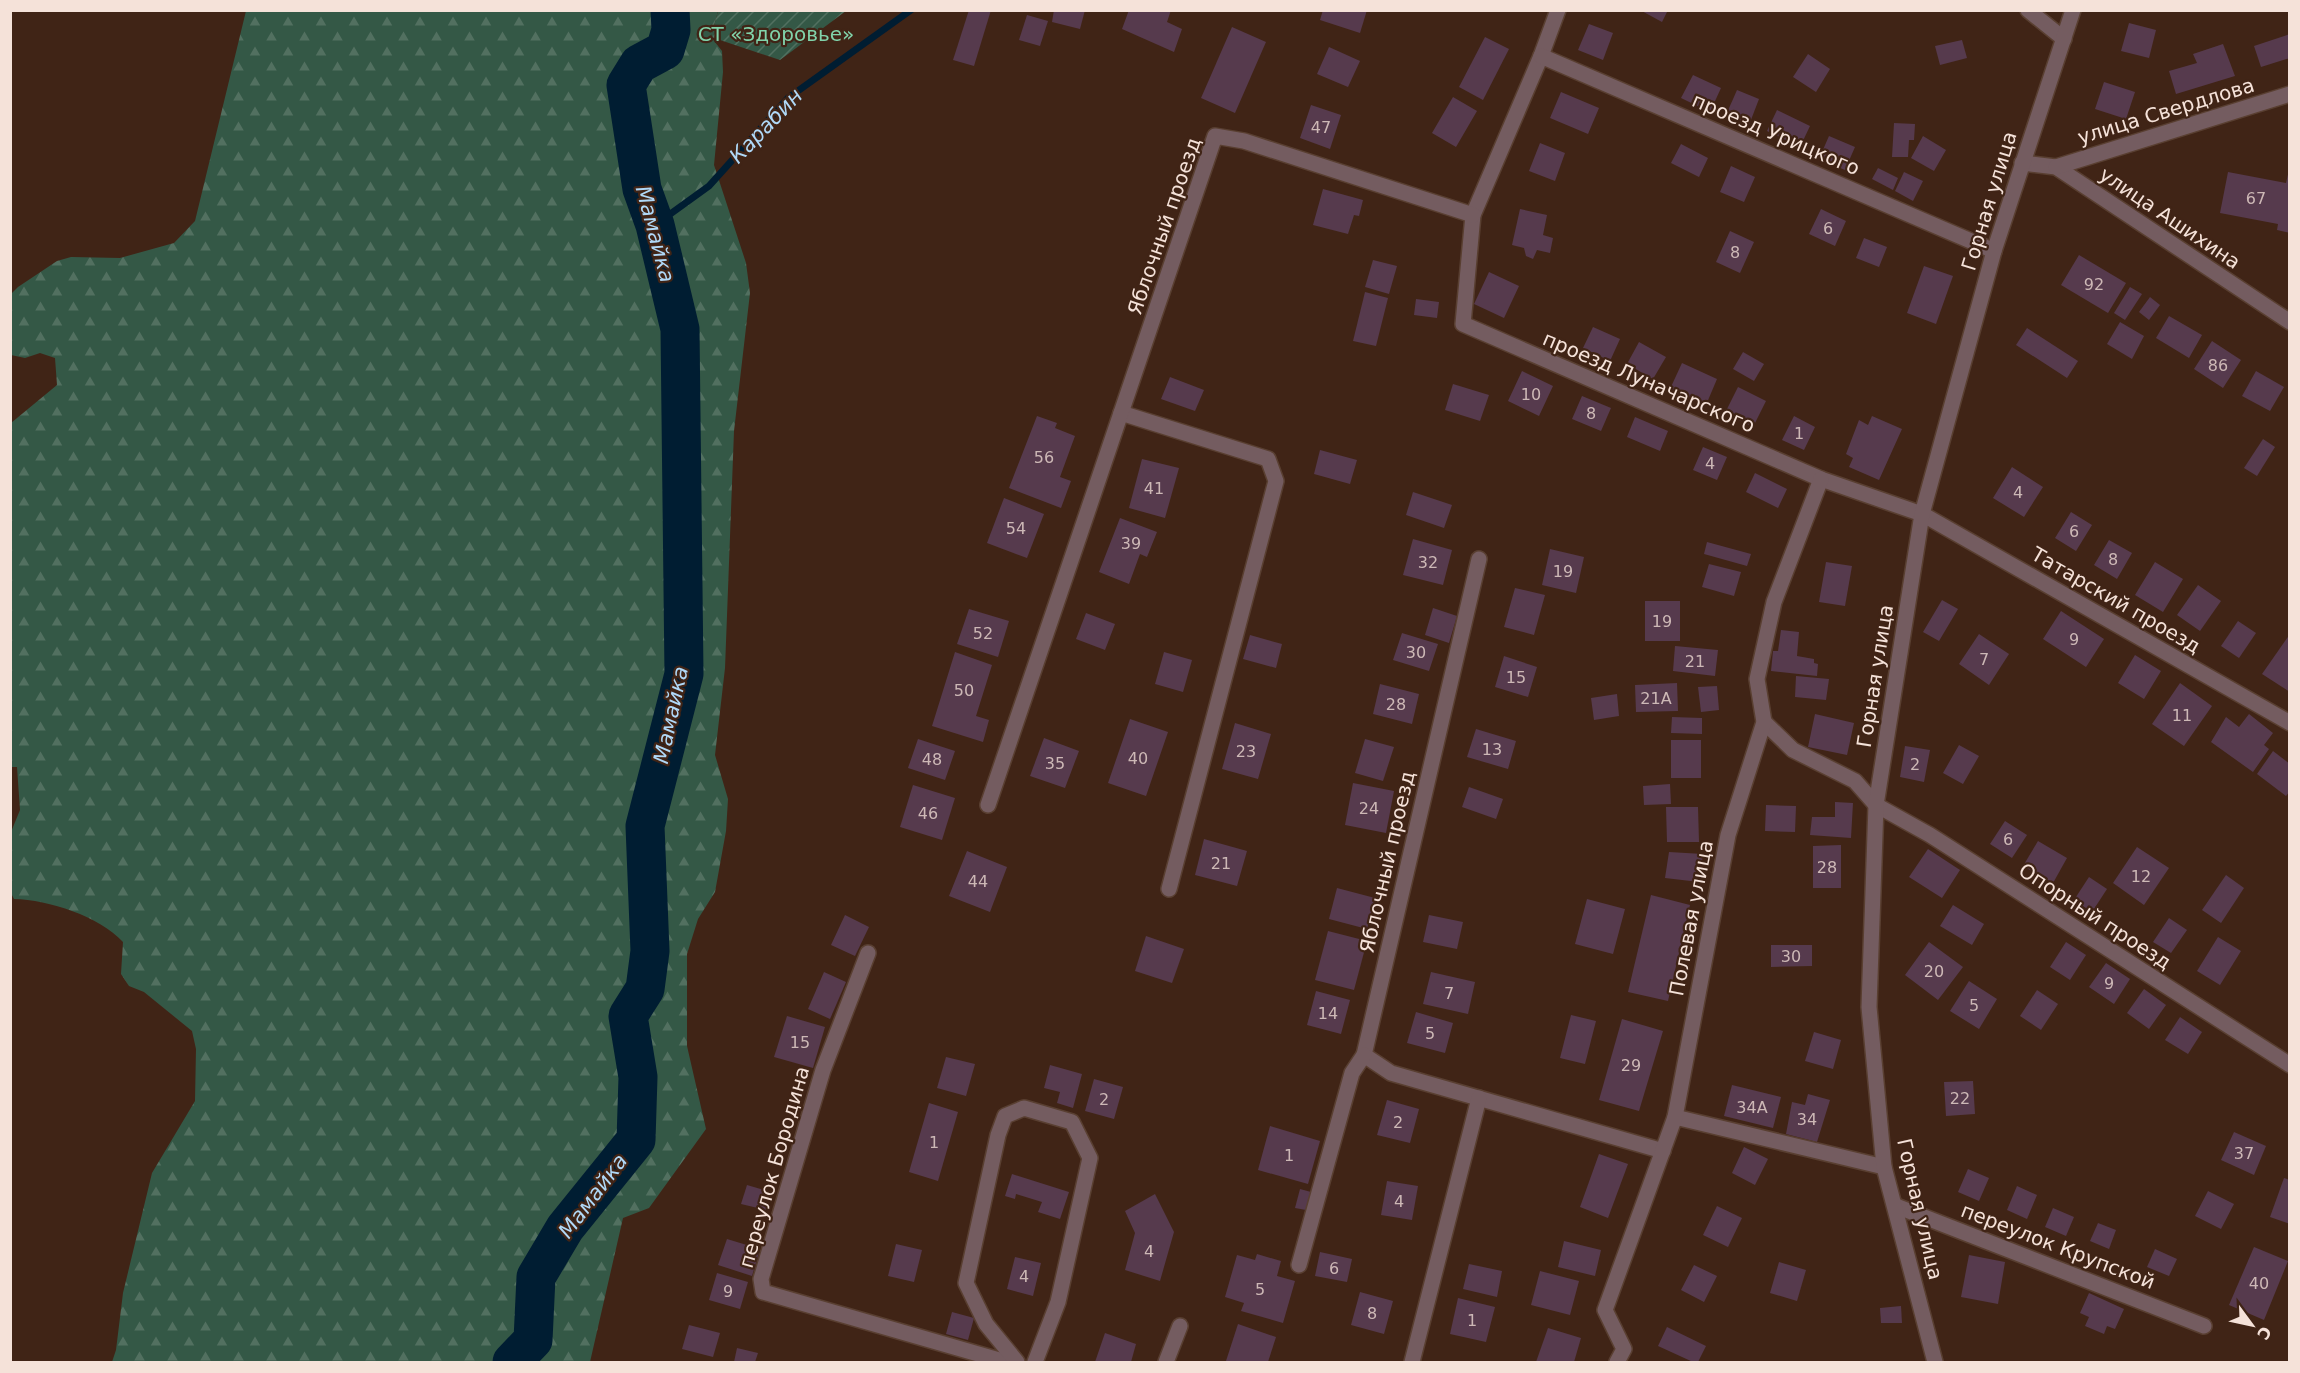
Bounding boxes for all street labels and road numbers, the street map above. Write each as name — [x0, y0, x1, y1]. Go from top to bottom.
street label: улица Свердлова — [2075, 73, 2257, 149]
street label: проезд Урицкого — [1689, 88, 1863, 180]
street label: Горная улица — [1956, 128, 2022, 274]
street label: Яблочный проезд — [1122, 134, 1206, 318]
street label: улица Ашихина — [2095, 162, 2245, 274]
street label: проезд Луначарского — [1539, 326, 1759, 438]
street label: Татарский проезд — [2026, 541, 2205, 658]
street label: Горная улица — [1852, 603, 1898, 749]
street label: Яблочный проезд — [1354, 769, 1420, 955]
street label: Полевая улица — [1664, 838, 1718, 998]
street label: Опорный проезд — [2014, 858, 2176, 974]
street label: переулок Бородина — [734, 1063, 814, 1271]
street label: Горная улица — [1892, 1136, 1948, 1282]
street label: переулок Крупской — [1958, 1198, 2158, 1294]

